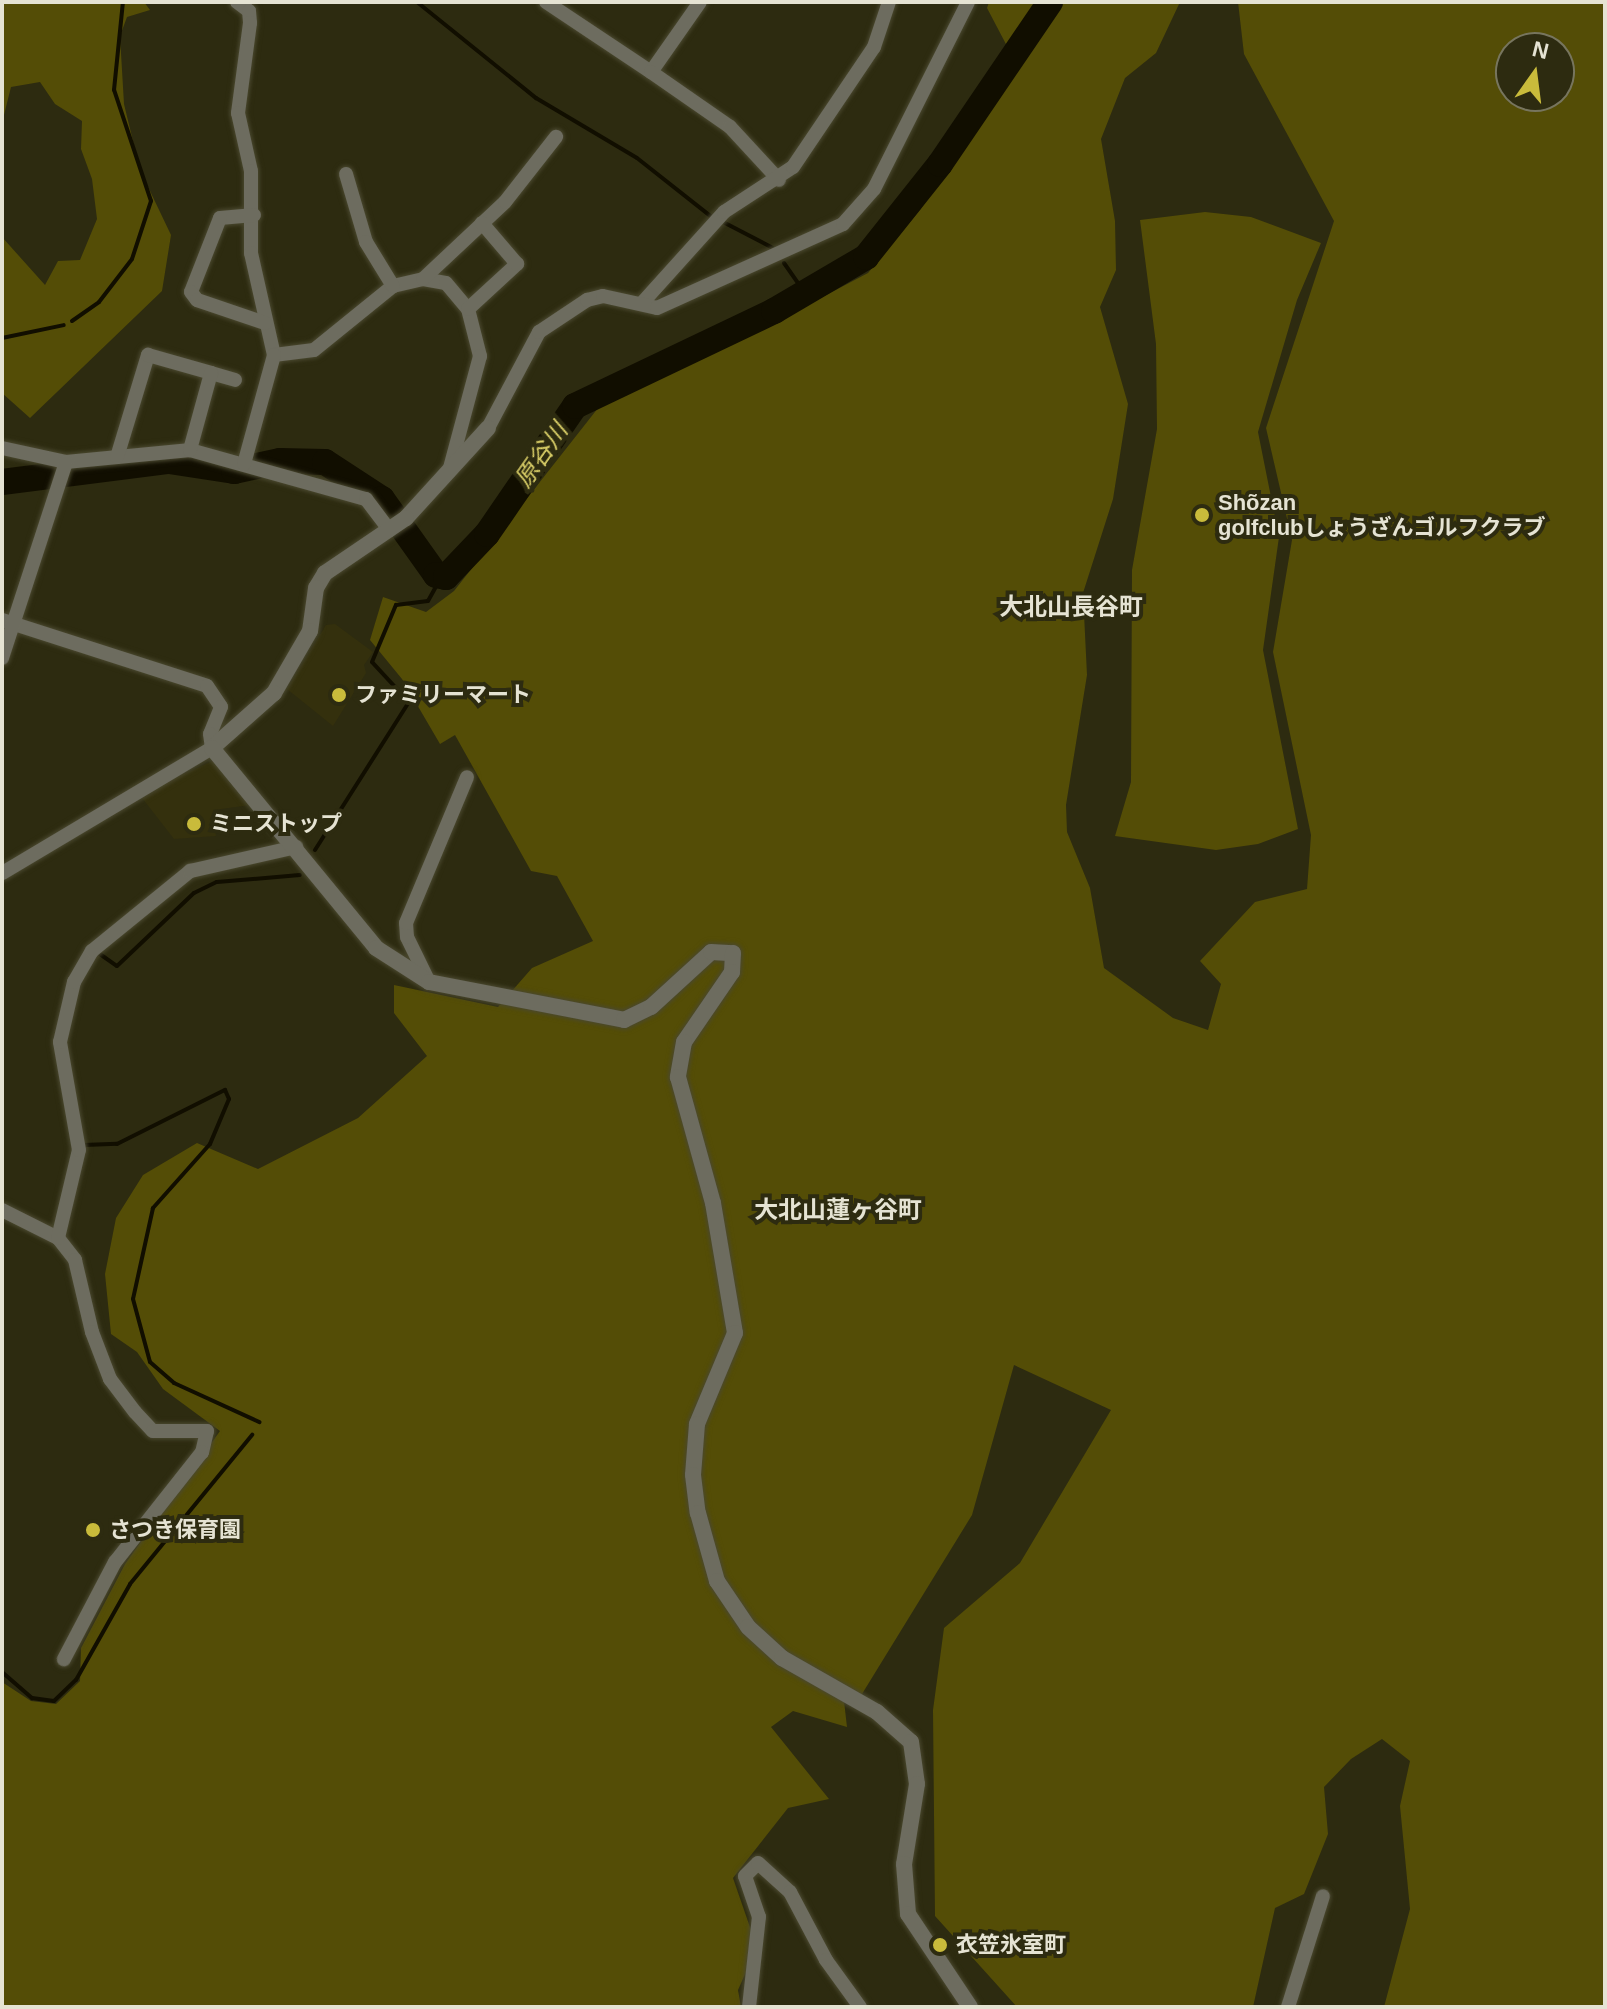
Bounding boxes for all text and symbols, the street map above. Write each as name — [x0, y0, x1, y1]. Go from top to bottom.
north arrow — [1495, 32, 1575, 112]
text: N — [1530, 36, 1551, 64]
water label: 原谷川 — [509, 417, 573, 493]
place label: Shõzan golfclubしょうざんゴルフクラブ — [1218, 489, 1546, 540]
marker: Shõzan golfclubしょうざんゴルフクラブ — [1193, 506, 1211, 524]
district label: 大北山長谷町 — [999, 593, 1143, 621]
place label: ファミリーマート — [355, 682, 531, 708]
marker: ファミリーマート — [330, 686, 348, 704]
place label: ミニストップ — [210, 811, 342, 837]
marker: ミニストップ — [185, 815, 203, 833]
district label: 大北山蓮ヶ谷町 — [754, 1196, 922, 1224]
place label: さつき保育園 — [109, 1517, 241, 1543]
marker: さつき保育園 — [84, 1521, 102, 1539]
place label: 衣笠氷室町 — [956, 1932, 1066, 1958]
marker: 衣笠氷室町 — [931, 1936, 949, 1954]

